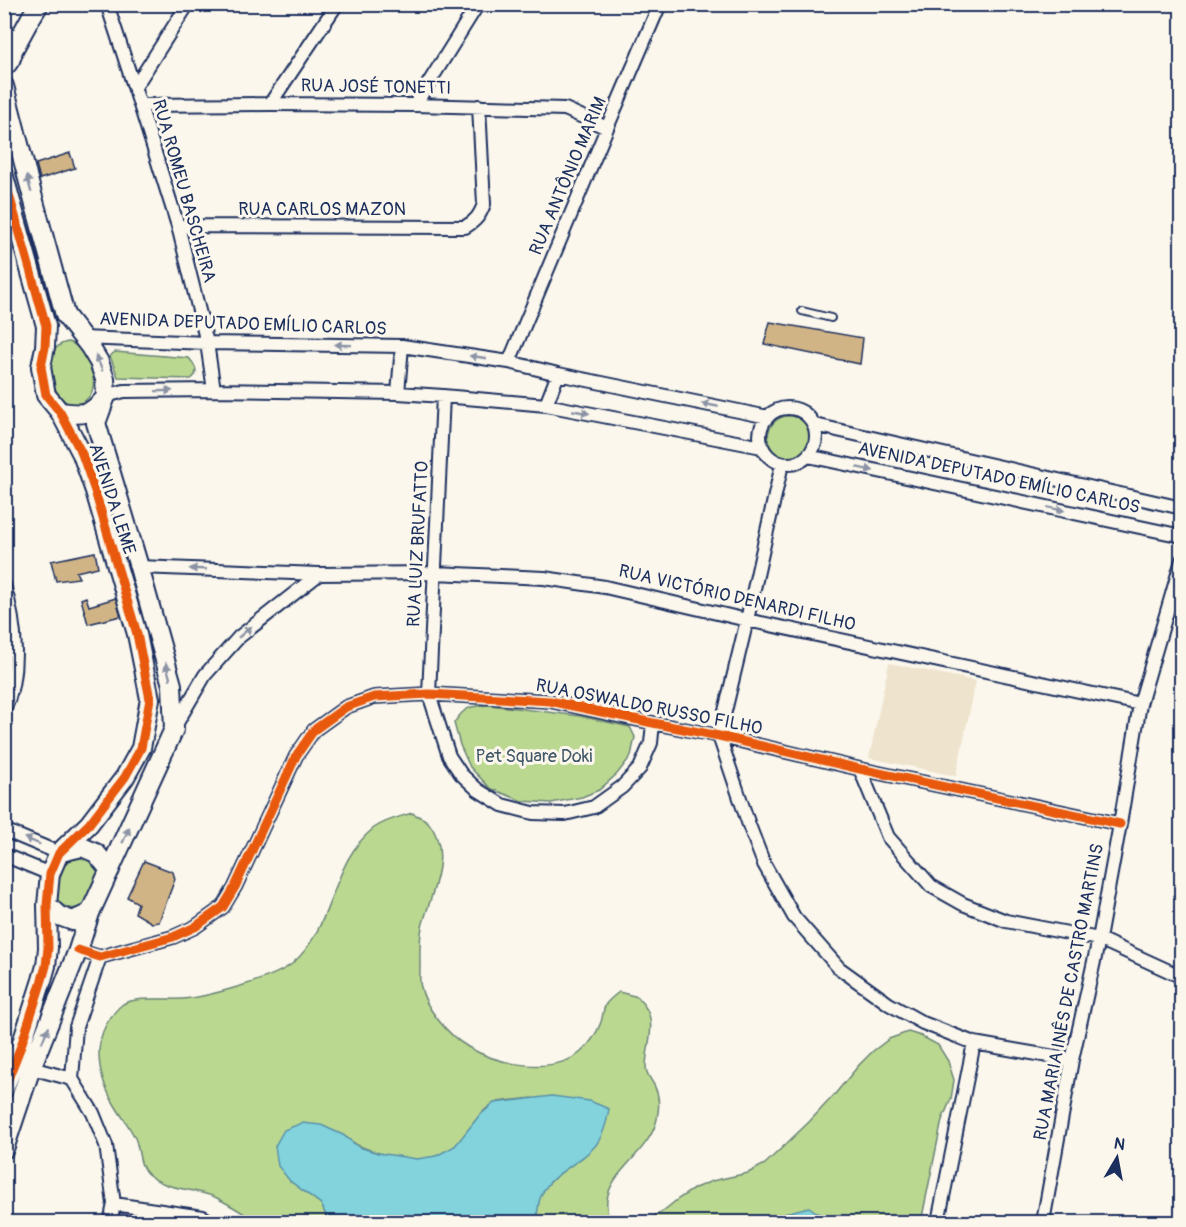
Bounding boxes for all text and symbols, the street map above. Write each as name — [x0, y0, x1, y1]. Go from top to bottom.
street label: RUA JOSÉ TONETTI — [301, 74, 451, 100]
street label: RUA ANTÔNIO MARIM — [524, 93, 612, 259]
street label: RUA ROMEU BASCHEIRA — [147, 97, 221, 285]
one-way arrow — [24, 175, 34, 193]
street label: RUA CARLOS MAZON — [238, 198, 406, 221]
street label: AVENIDA DEPUTADO EMÍLIO CARLOS — [99, 307, 387, 341]
one-way arrow — [334, 341, 353, 350]
one-way arrow — [468, 353, 487, 362]
one-way arrow — [94, 355, 103, 372]
one-way arrow — [154, 386, 173, 395]
one-way arrow — [700, 400, 719, 409]
one-way arrow — [572, 408, 591, 417]
street label: AVENIDA DEPUTADO EMÍLIO CARLOS — [856, 437, 1142, 519]
street label: AVENIDA LEME — [83, 440, 141, 558]
street label: RUA LUIZ BRUFATTO — [402, 460, 434, 628]
one-way arrow — [856, 464, 875, 474]
one-way arrow — [1047, 505, 1066, 514]
street label: RUA VICTÓRIO DENARDI FILHO — [616, 559, 858, 636]
one-way arrow — [188, 565, 207, 574]
one-way arrow — [237, 626, 252, 639]
one-way arrow — [163, 662, 172, 680]
street label: RUA OSWALDO RUSSO FILHO — [534, 674, 764, 740]
park label: Pet Square Doki — [476, 745, 592, 768]
one-way arrow — [121, 826, 130, 843]
one-way arrow — [22, 836, 40, 846]
street label: RUA MARIA INÊS DE CASTRO MARTINS — [1029, 842, 1109, 1142]
one-way arrow — [41, 1026, 50, 1044]
north arrow — [1087, 1128, 1147, 1188]
text: N — [1112, 1133, 1127, 1155]

